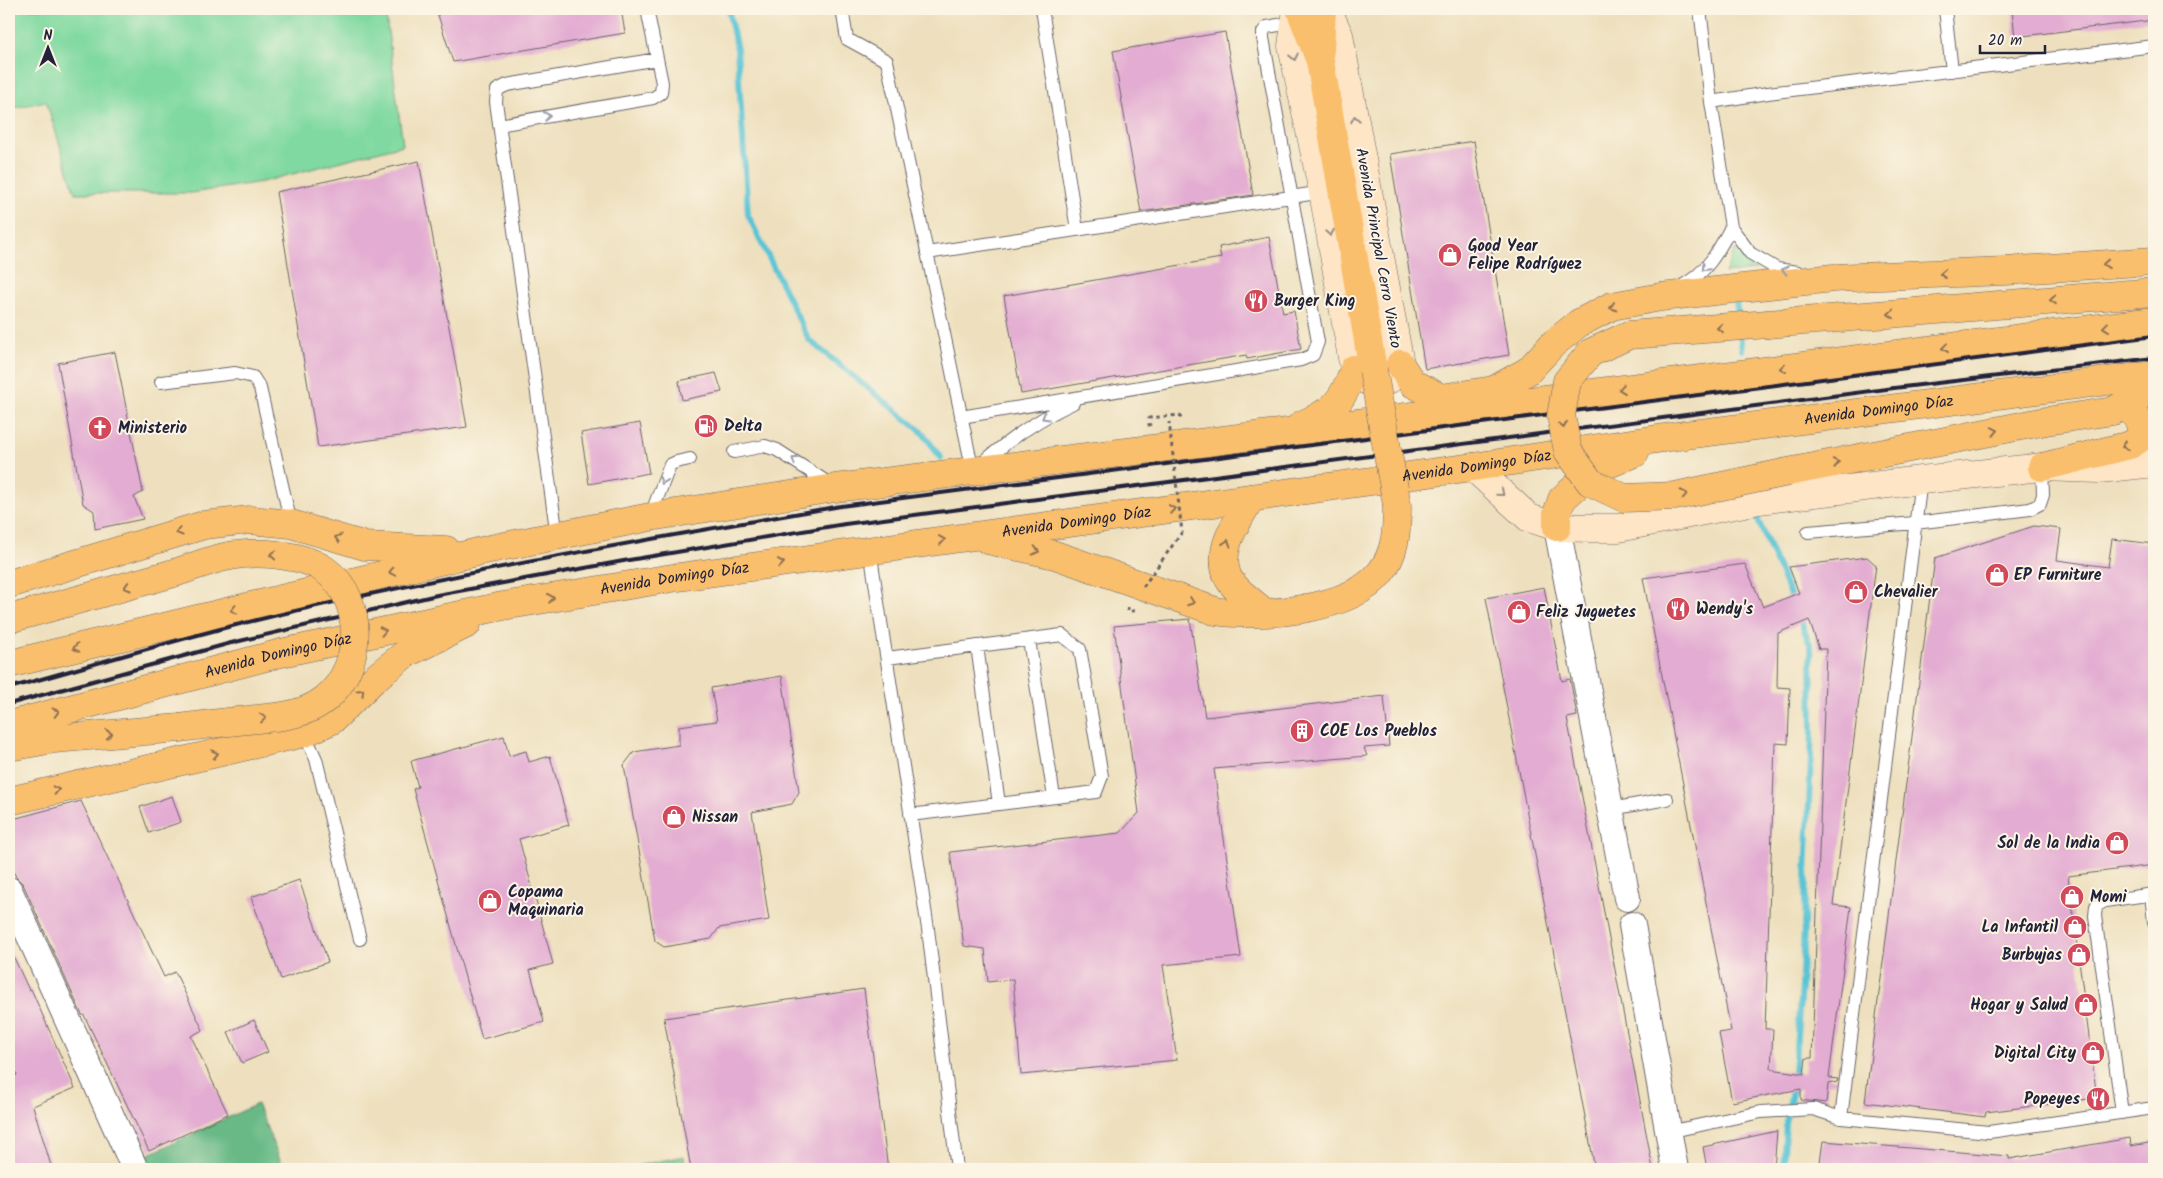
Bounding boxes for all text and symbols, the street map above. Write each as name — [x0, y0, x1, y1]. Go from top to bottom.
north arrow — [22, 22, 72, 72]
scale bar — [1980, 22, 2046, 54]
text: N — [44, 25, 53, 47]
text: 20 m — [1988, 29, 2022, 53]
one-way arrow — [1289, 53, 1299, 61]
one-way arrow — [542, 112, 551, 122]
one-way arrow — [1350, 114, 1360, 123]
street label: Avenida Principal Cerro Viento — [1348, 146, 1408, 350]
one-way arrow — [1324, 229, 1334, 238]
place label: Good Year Felipe Rodríguez — [1468, 234, 1582, 277]
shop icon: Good Year Felipe Rodríguez — [1437, 242, 1463, 268]
one-way arrow — [2101, 259, 2109, 270]
one-way arrow — [1702, 263, 1711, 272]
one-way arrow — [1781, 265, 1789, 276]
one-way arrow — [1939, 268, 1947, 279]
restaurant icon: Burger King — [1243, 288, 1269, 314]
place label: Burger King — [1274, 289, 1355, 314]
one-way arrow — [2049, 294, 2057, 305]
one-way arrow — [1610, 301, 1618, 311]
one-way arrow — [1887, 308, 1895, 319]
one-way arrow — [2102, 321, 2110, 332]
one-way arrow — [1716, 322, 1724, 333]
one-way arrow — [1940, 342, 1948, 353]
one-way arrow — [1779, 362, 1787, 373]
one-way arrow — [1618, 383, 1626, 394]
street label: Avenida Domingo Díaz — [1802, 388, 1955, 432]
one-way arrow — [1041, 411, 1050, 421]
fuel station icon: Delta — [693, 413, 719, 439]
place label: Delta — [724, 414, 762, 439]
church icon: Ministerio — [87, 415, 113, 441]
place label: Ministerio — [118, 416, 187, 441]
one-way arrow — [1557, 421, 1568, 429]
one-way arrow — [1991, 426, 2000, 437]
one-way arrow — [2122, 440, 2130, 450]
street label: Avenida Domingo Díaz — [1400, 443, 1553, 489]
one-way arrow — [791, 457, 800, 466]
one-way arrow — [1831, 458, 1840, 468]
one-way arrow — [659, 476, 669, 484]
one-way arrow — [1495, 488, 1504, 497]
one-way arrow — [1680, 490, 1689, 500]
street label: Avenida Domingo Díaz — [1000, 499, 1153, 545]
one-way arrow — [1169, 504, 1177, 515]
one-way arrow — [175, 527, 183, 537]
one-way arrow — [334, 533, 342, 543]
one-way arrow — [938, 536, 946, 546]
one-way arrow — [1222, 539, 1232, 548]
one-way arrow — [1032, 545, 1041, 556]
one-way arrow — [269, 549, 277, 560]
street label: Avenida Domingo Díaz — [598, 555, 751, 602]
one-way arrow — [777, 558, 785, 568]
shop icon: EP Furniture — [1984, 562, 2010, 588]
place label: EP Furniture — [2014, 563, 2102, 588]
one-way arrow — [387, 566, 396, 577]
shop icon: Chevalier — [1843, 579, 1869, 605]
place label: Chevalier — [1874, 580, 1939, 605]
one-way arrow — [124, 581, 132, 591]
one-way arrow — [547, 593, 555, 603]
one-way arrow — [1186, 596, 1194, 606]
restaurant icon: Wendy's — [1665, 596, 1691, 622]
place label: Wendy's — [1696, 597, 1754, 622]
shop icon: Feliz Juguetes — [1506, 599, 1532, 625]
place label: Feliz Juguetes — [1536, 600, 1637, 625]
one-way arrow — [229, 604, 238, 615]
street label: Avenida Domingo Díaz — [202, 626, 354, 685]
one-way arrow — [379, 626, 388, 637]
one-way arrow — [71, 642, 80, 653]
one-way arrow — [355, 689, 364, 698]
one-way arrow — [51, 707, 60, 718]
one-way arrow — [260, 713, 268, 724]
building icon: COE Los Pueblos — [1289, 718, 1315, 744]
place label: COE Los Pueblos — [1320, 719, 1437, 744]
one-way arrow — [105, 729, 113, 740]
one-way arrow — [210, 749, 219, 760]
one-way arrow — [52, 785, 61, 796]
shop icon: Nissan — [661, 804, 687, 830]
place label: Nissan — [692, 805, 738, 830]
shop icon: Sol de la India — [2104, 830, 2130, 856]
place label: Sol de la India — [1998, 831, 2100, 856]
place label: Copama Maquinaria — [508, 880, 584, 923]
shop icon: Momi — [2059, 884, 2085, 910]
place label: Momi — [2090, 885, 2127, 910]
shop icon: Copama Maquinaria — [477, 888, 503, 914]
shop icon: La Infantil — [2062, 914, 2088, 940]
place label: La Infantil — [1982, 915, 2059, 940]
shop icon: Burbujas — [2066, 942, 2092, 968]
place label: Burbujas — [2002, 943, 2063, 968]
shop icon: Hogar y Salud — [2073, 992, 2099, 1018]
place label: Hogar y Salud — [1970, 993, 2068, 1018]
shop icon: Digital City — [2080, 1040, 2106, 1066]
place label: Digital City — [1994, 1041, 2077, 1066]
restaurant icon: Popeyes — [2085, 1086, 2111, 1112]
place label: Popeyes — [2024, 1087, 2081, 1112]

